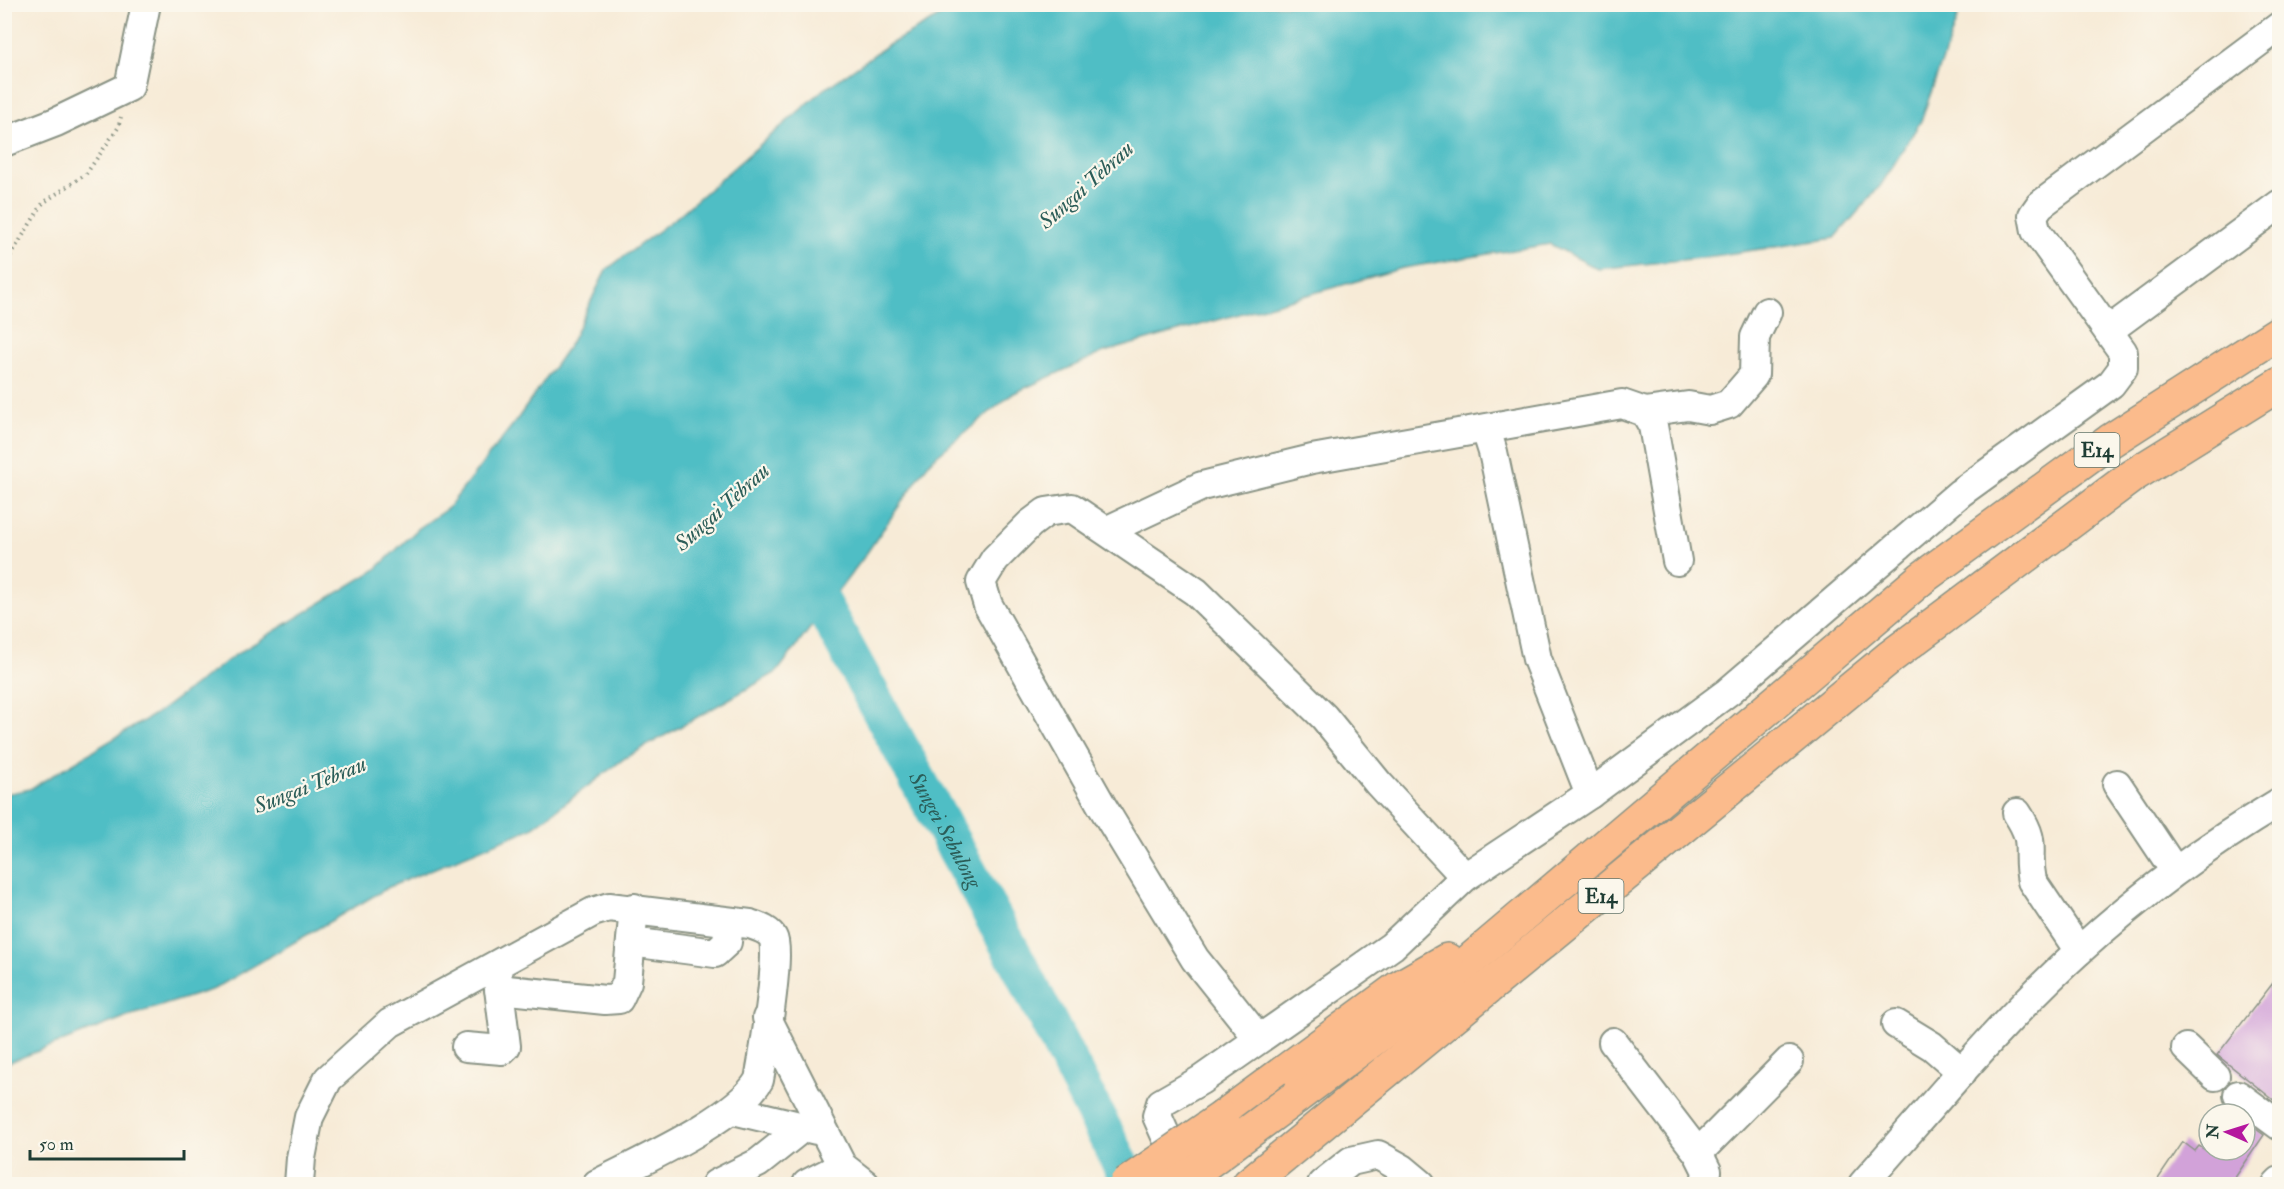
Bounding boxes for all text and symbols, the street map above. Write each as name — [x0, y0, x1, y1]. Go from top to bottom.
water label: Sungai Tebrau — [1032, 135, 1140, 236]
road number: E14 — [2074, 433, 2120, 467]
water label: Sungai Tebrau — [668, 457, 776, 558]
water label: Sungai Tebrau — [249, 750, 370, 821]
water label: Sungei Sebulong — [902, 766, 989, 894]
road number: E14 — [1578, 879, 1624, 913]
north arrow — [2197, 1102, 2257, 1162]
scale bar — [30, 1123, 184, 1161]
text: N — [2203, 1123, 2223, 1140]
text: 50 m — [39, 1133, 74, 1156]

